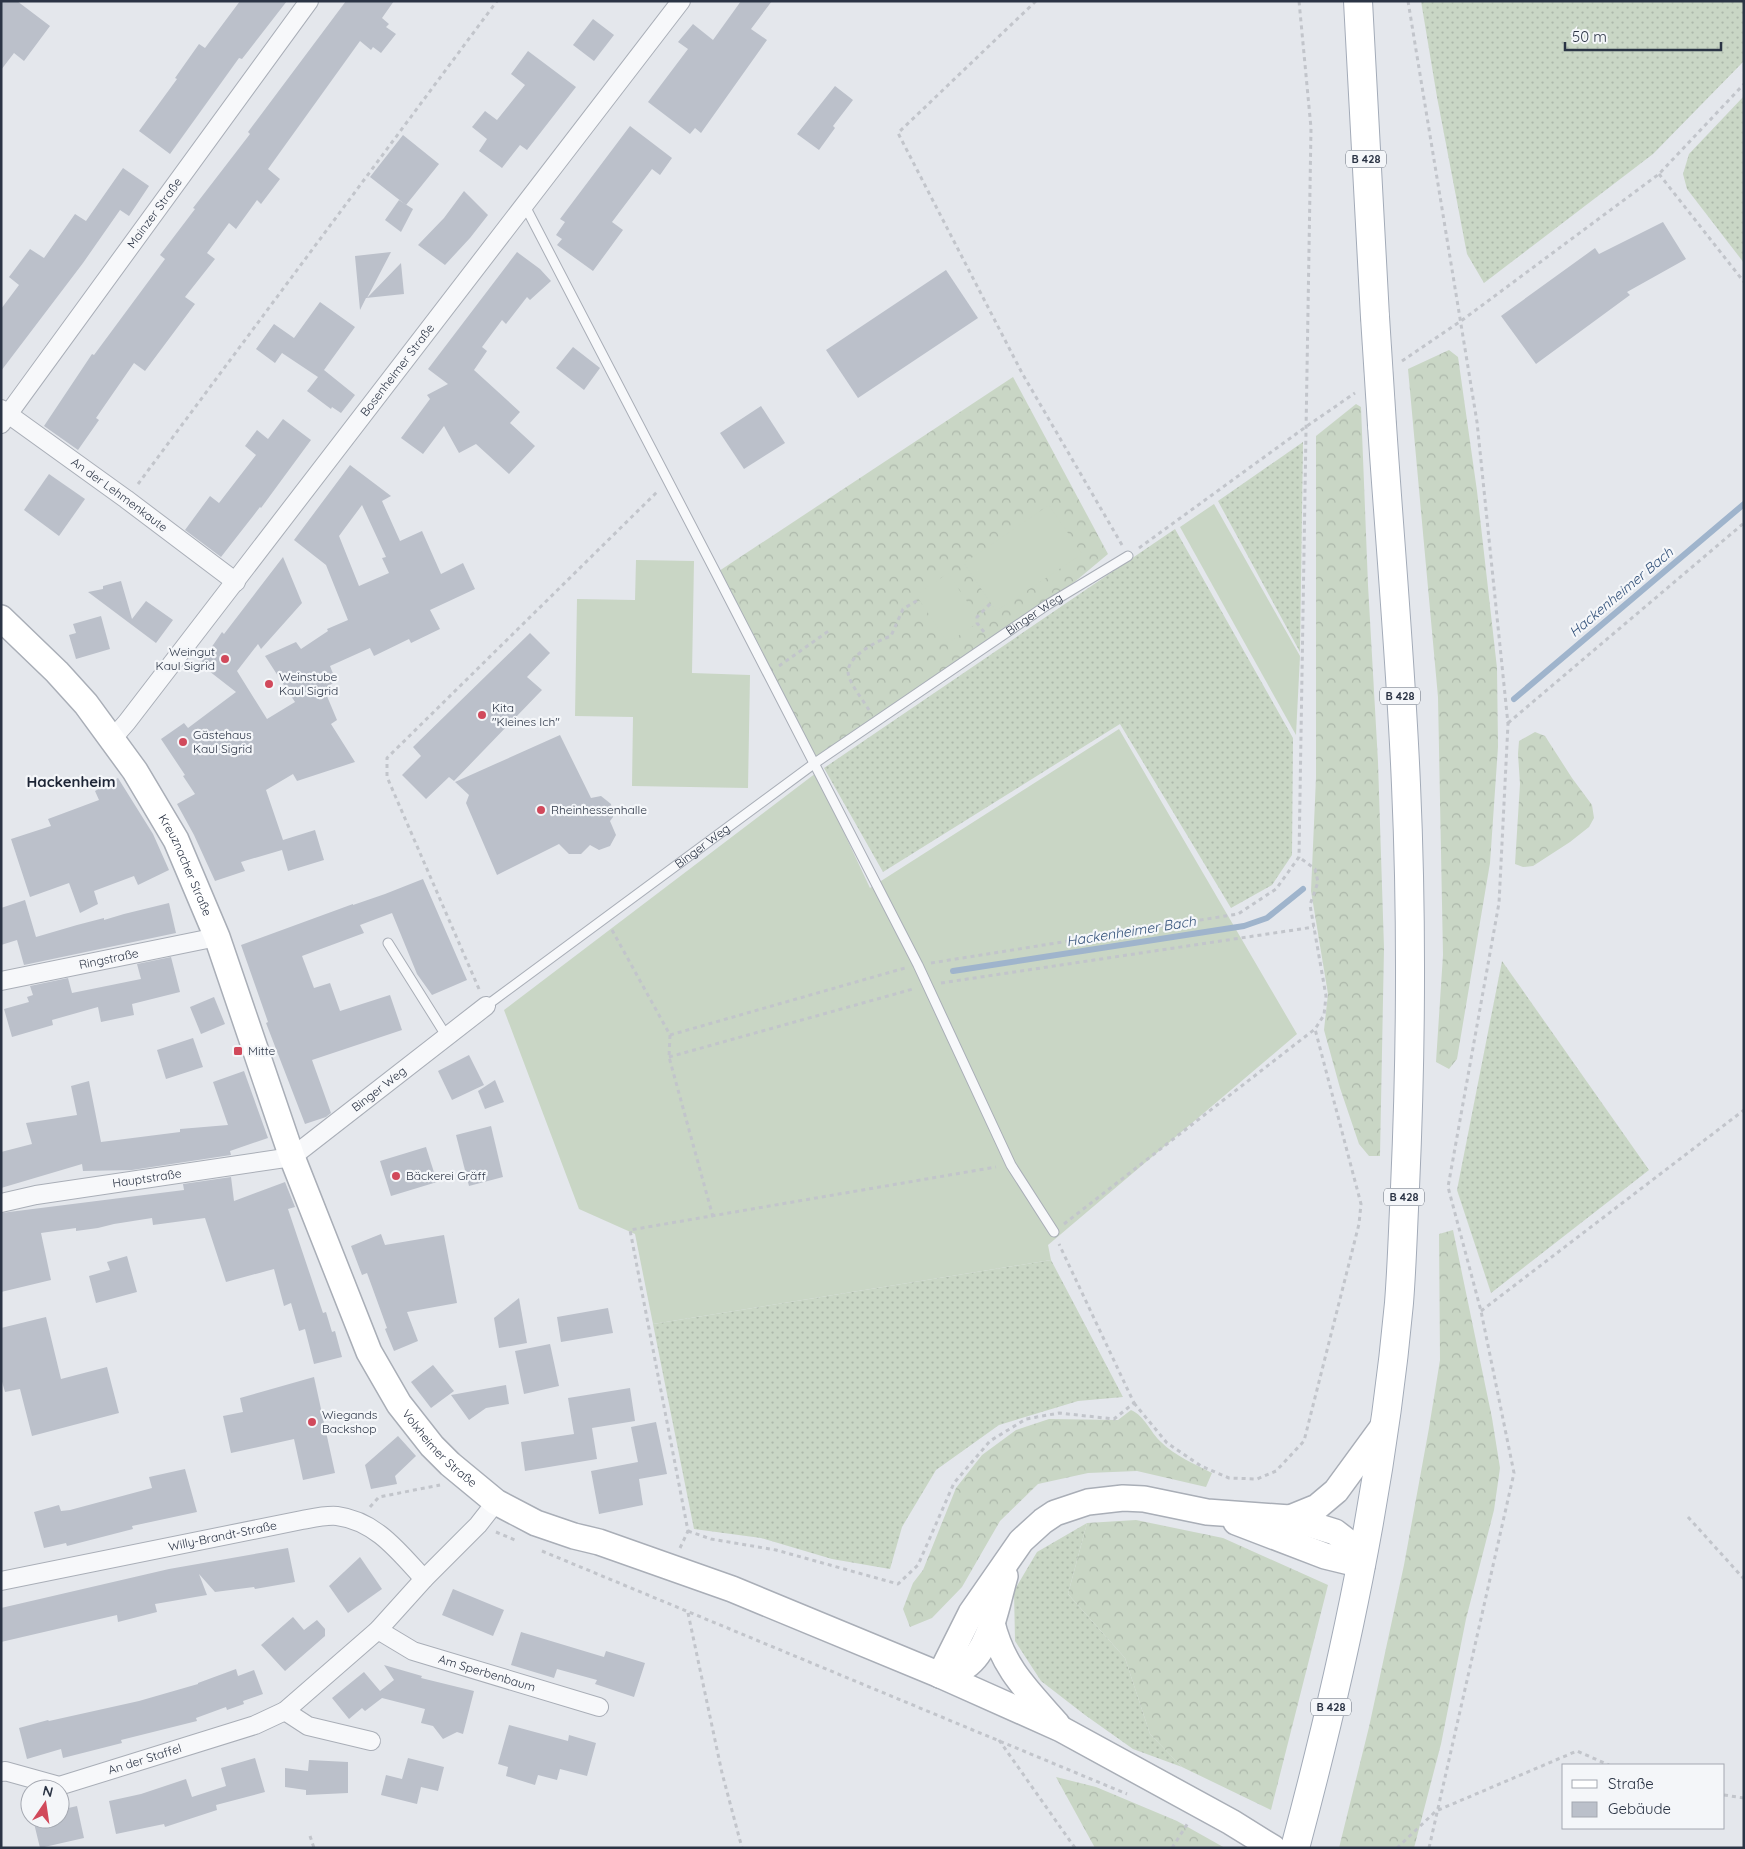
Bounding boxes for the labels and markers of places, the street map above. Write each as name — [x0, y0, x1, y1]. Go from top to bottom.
place label: Weingut Kaul Sigrid — [156, 644, 215, 673]
marker: Weingut Kaul Sigrid — [219, 653, 231, 665]
place label: Weinstube Kaul Sigrid — [279, 669, 338, 698]
marker: Weinstube Kaul Sigrid — [263, 678, 275, 690]
place label: Kita "Kleines Ich" — [492, 700, 560, 729]
marker: Kita "Kleines Ich" — [476, 709, 488, 721]
place label: Gästehaus Kaul Sigrid — [193, 727, 252, 756]
marker: Gästehaus Kaul Sigrid — [177, 736, 189, 748]
place label: Rheinhessenhalle — [551, 802, 647, 817]
marker: Rheinhessenhalle — [535, 804, 547, 816]
place label: Mitte — [248, 1043, 276, 1058]
marker: Mitte — [232, 1045, 244, 1057]
place label: Bäckerei Gräff — [406, 1168, 486, 1183]
marker: Bäckerei Gräff — [390, 1170, 402, 1182]
place label: Wiegands Backshop — [322, 1407, 378, 1436]
marker: Wiegands Backshop — [306, 1416, 318, 1428]

